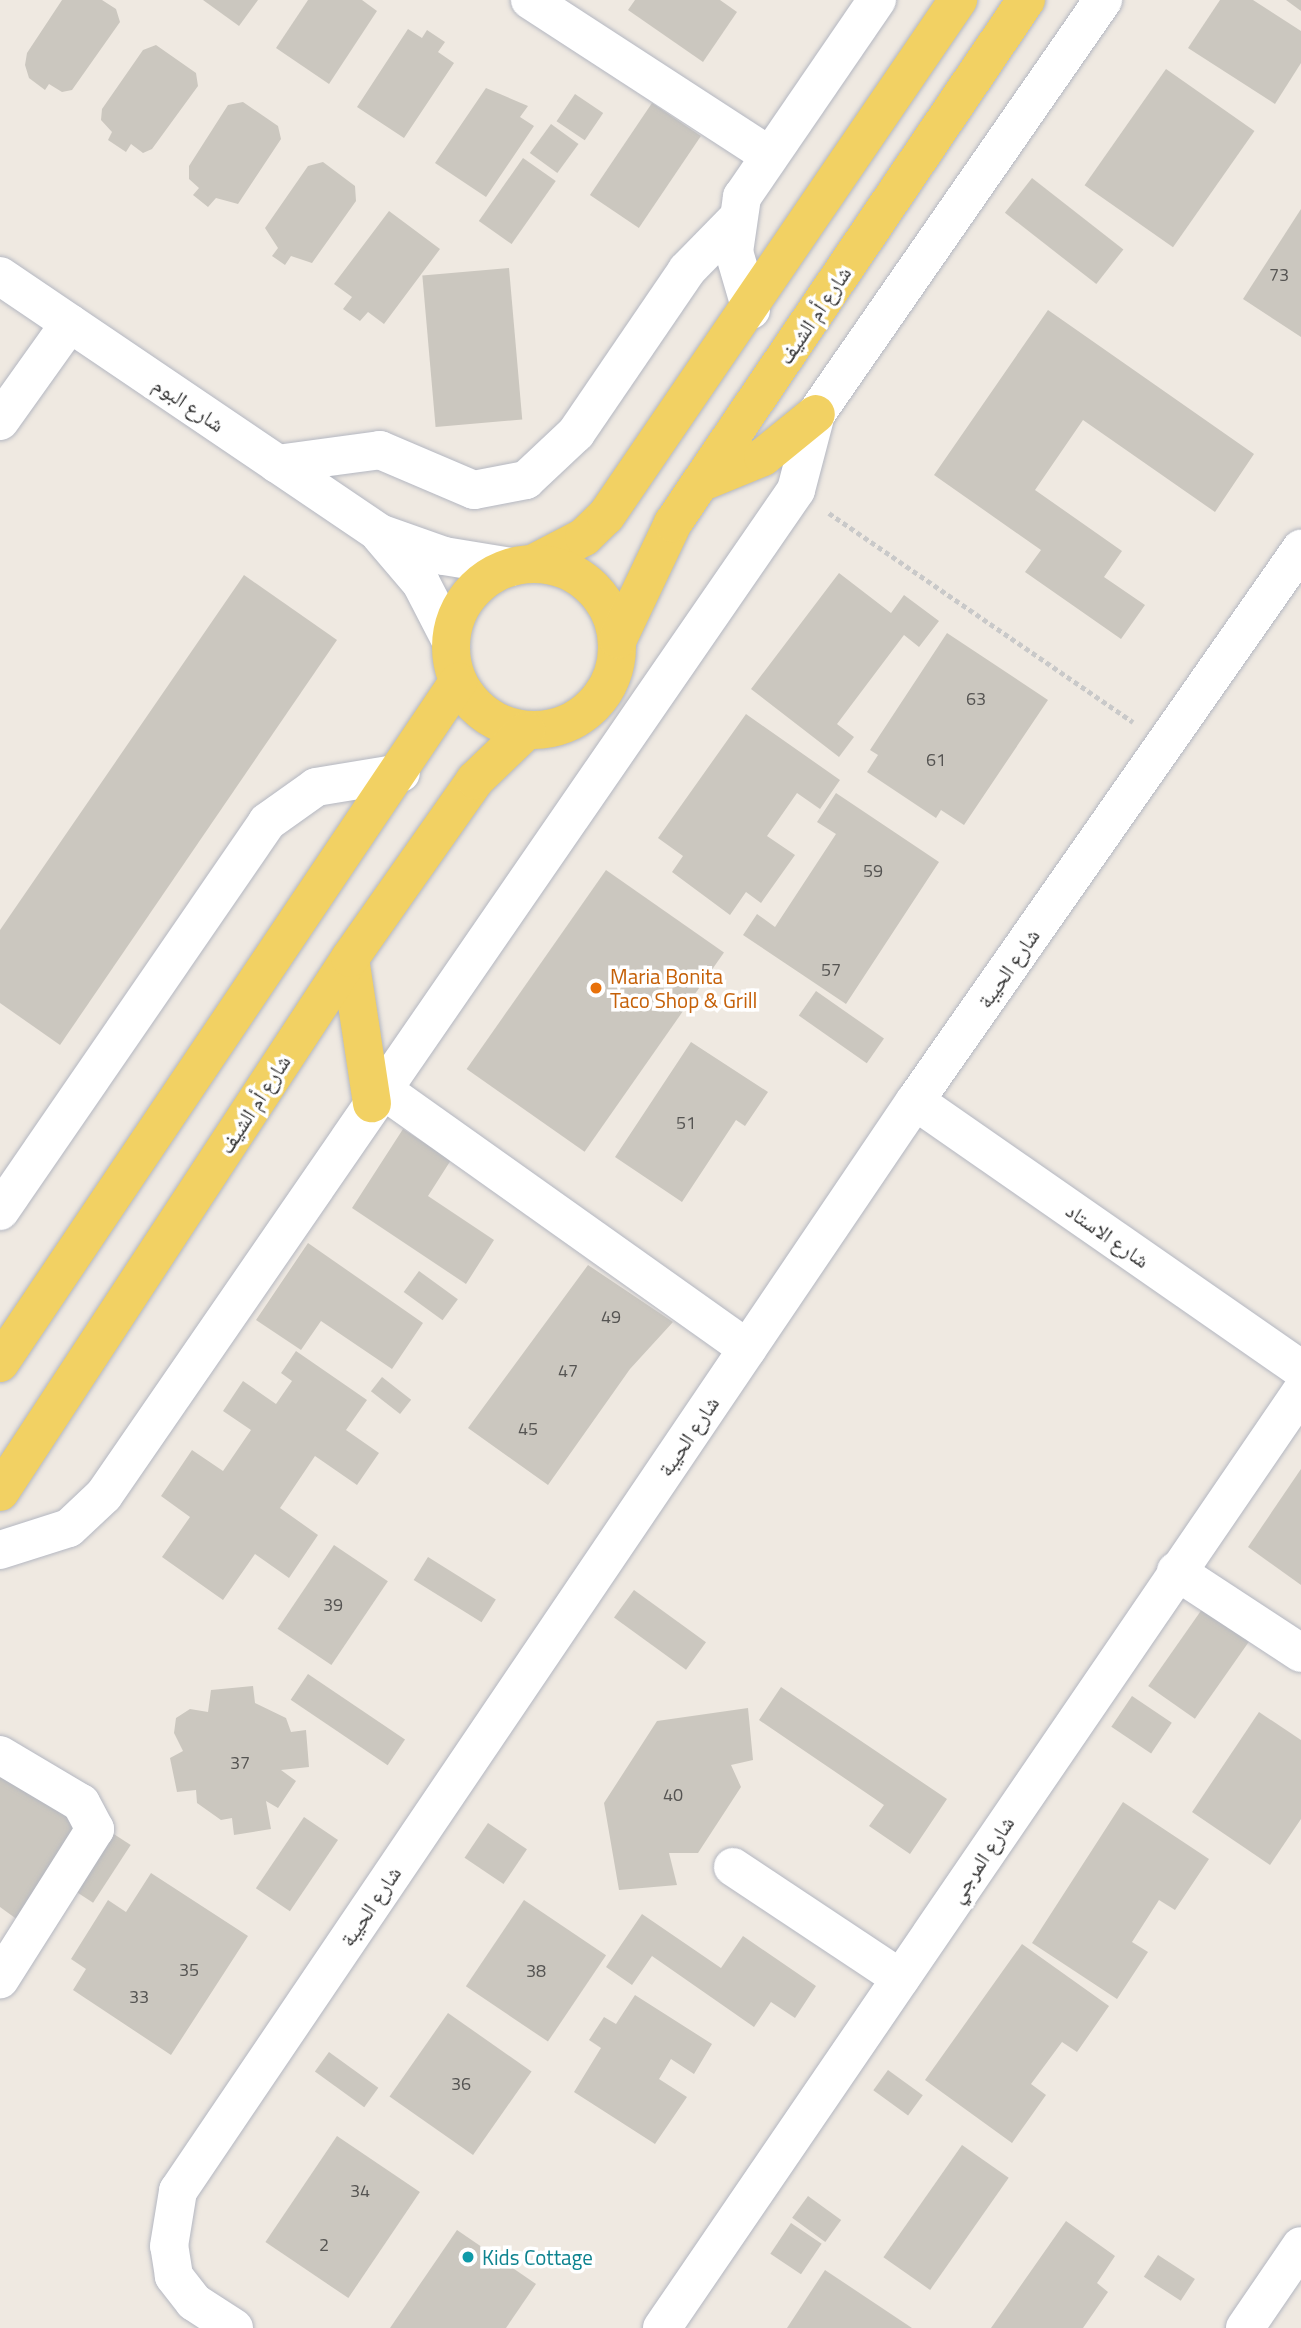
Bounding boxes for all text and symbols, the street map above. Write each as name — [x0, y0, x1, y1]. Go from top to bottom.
street label: شارع أم الشيف — [772, 261, 856, 369]
house number: 73 — [1269, 264, 1289, 286]
street label: شارع البوم — [149, 371, 229, 437]
house number: 63 — [966, 688, 986, 710]
house number: 61 — [926, 749, 946, 771]
house number: 59 — [863, 860, 883, 882]
street label: شارع الحيبة — [972, 923, 1044, 1013]
house number: 57 — [821, 959, 841, 981]
place label: Maria Bonita Taco Shop & Grill — [610, 963, 757, 1013]
marker: Maria Bonita Taco Shop & Grill — [588, 980, 604, 996]
street label: شارع أم الشيف — [213, 1050, 295, 1158]
house number: 51 — [676, 1112, 696, 1134]
street label: شارع الاستاد — [1062, 1197, 1154, 1273]
house number: 49 — [601, 1306, 621, 1328]
house number: 47 — [558, 1360, 578, 1382]
street label: شارع الحيبة — [652, 1391, 724, 1481]
house number: 45 — [518, 1418, 538, 1440]
house number: 39 — [323, 1594, 343, 1616]
house number: 37 — [230, 1752, 250, 1774]
house number: 40 — [663, 1784, 683, 1806]
street label: شارع المرجي — [943, 1811, 1019, 1907]
street label: شارع الحيبة — [334, 1861, 406, 1951]
house number: 35 — [179, 1959, 199, 1981]
house number: 38 — [526, 1960, 546, 1982]
house number: 33 — [129, 1986, 149, 2008]
house number: 36 — [451, 2073, 471, 2095]
house number: 34 — [350, 2180, 370, 2202]
house number: 2 — [319, 2234, 329, 2256]
place label: Kids Cottage — [482, 2244, 593, 2270]
marker: Kids Cottage — [460, 2249, 476, 2265]

